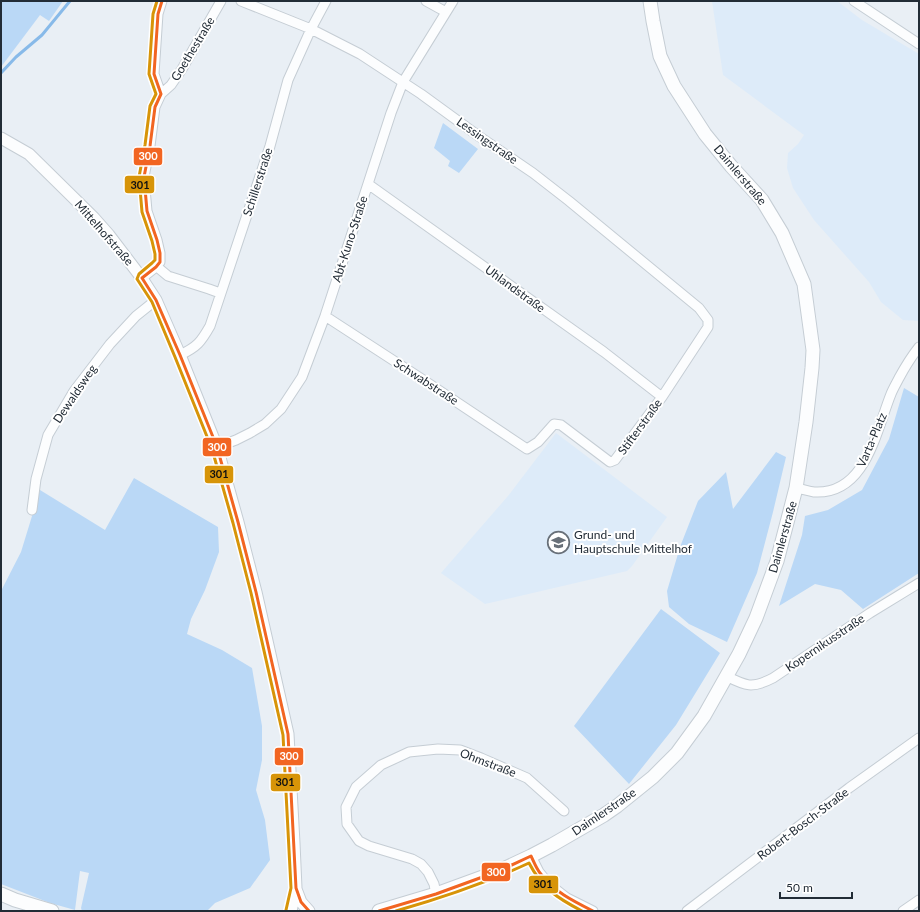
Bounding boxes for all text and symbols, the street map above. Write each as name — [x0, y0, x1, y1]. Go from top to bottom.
street label: Goethestraße — [168, 14, 218, 84]
street label: Lessingstraße — [454, 114, 521, 167]
street label: Daimlerstraße — [711, 141, 770, 208]
street label: Schillerstraße — [239, 146, 276, 218]
line badge: 300 — [133, 147, 163, 166]
text: 300 — [138, 149, 158, 162]
line badge: 301 — [124, 175, 155, 194]
text: 301 — [130, 178, 150, 191]
street label: Abt-Kuno-Straße — [329, 194, 371, 284]
street label: Mittelhofstraße — [72, 197, 137, 268]
street label: Uhlandstraße — [482, 262, 548, 315]
street label: Schwabstraße — [391, 355, 461, 408]
street label: Dewaldsweg — [50, 362, 100, 426]
street label: Stifterstraße — [614, 396, 665, 458]
street label: Varta-Platz — [853, 410, 890, 469]
line badge: 300 — [202, 437, 232, 457]
text: 300 — [207, 440, 227, 453]
line badge: 301 — [204, 465, 234, 484]
text: 301 — [209, 467, 229, 480]
street label: Daimlerstraße — [765, 499, 800, 575]
place label: Grund- und Hauptschule Mittelhof — [574, 527, 693, 556]
school or university icon: Grund- und Hauptschule Mittelhof — [546, 529, 572, 555]
street label: Kopernikusstraße — [782, 611, 867, 675]
street label: Ohmstraße — [458, 745, 518, 780]
line badge: 300 — [274, 747, 304, 766]
text: 300 — [279, 749, 299, 762]
line badge: 301 — [270, 773, 301, 792]
text: 301 — [275, 775, 295, 788]
street label: Robert-Bosch-Straße — [754, 784, 851, 863]
street label: Daimlerstraße — [569, 785, 639, 839]
line badge: 300 — [481, 862, 511, 882]
text: 300 — [486, 865, 506, 878]
scale bar — [780, 874, 852, 900]
line badge: 301 — [528, 875, 559, 894]
text: 301 — [533, 877, 553, 890]
text: 50 m — [786, 880, 813, 895]

